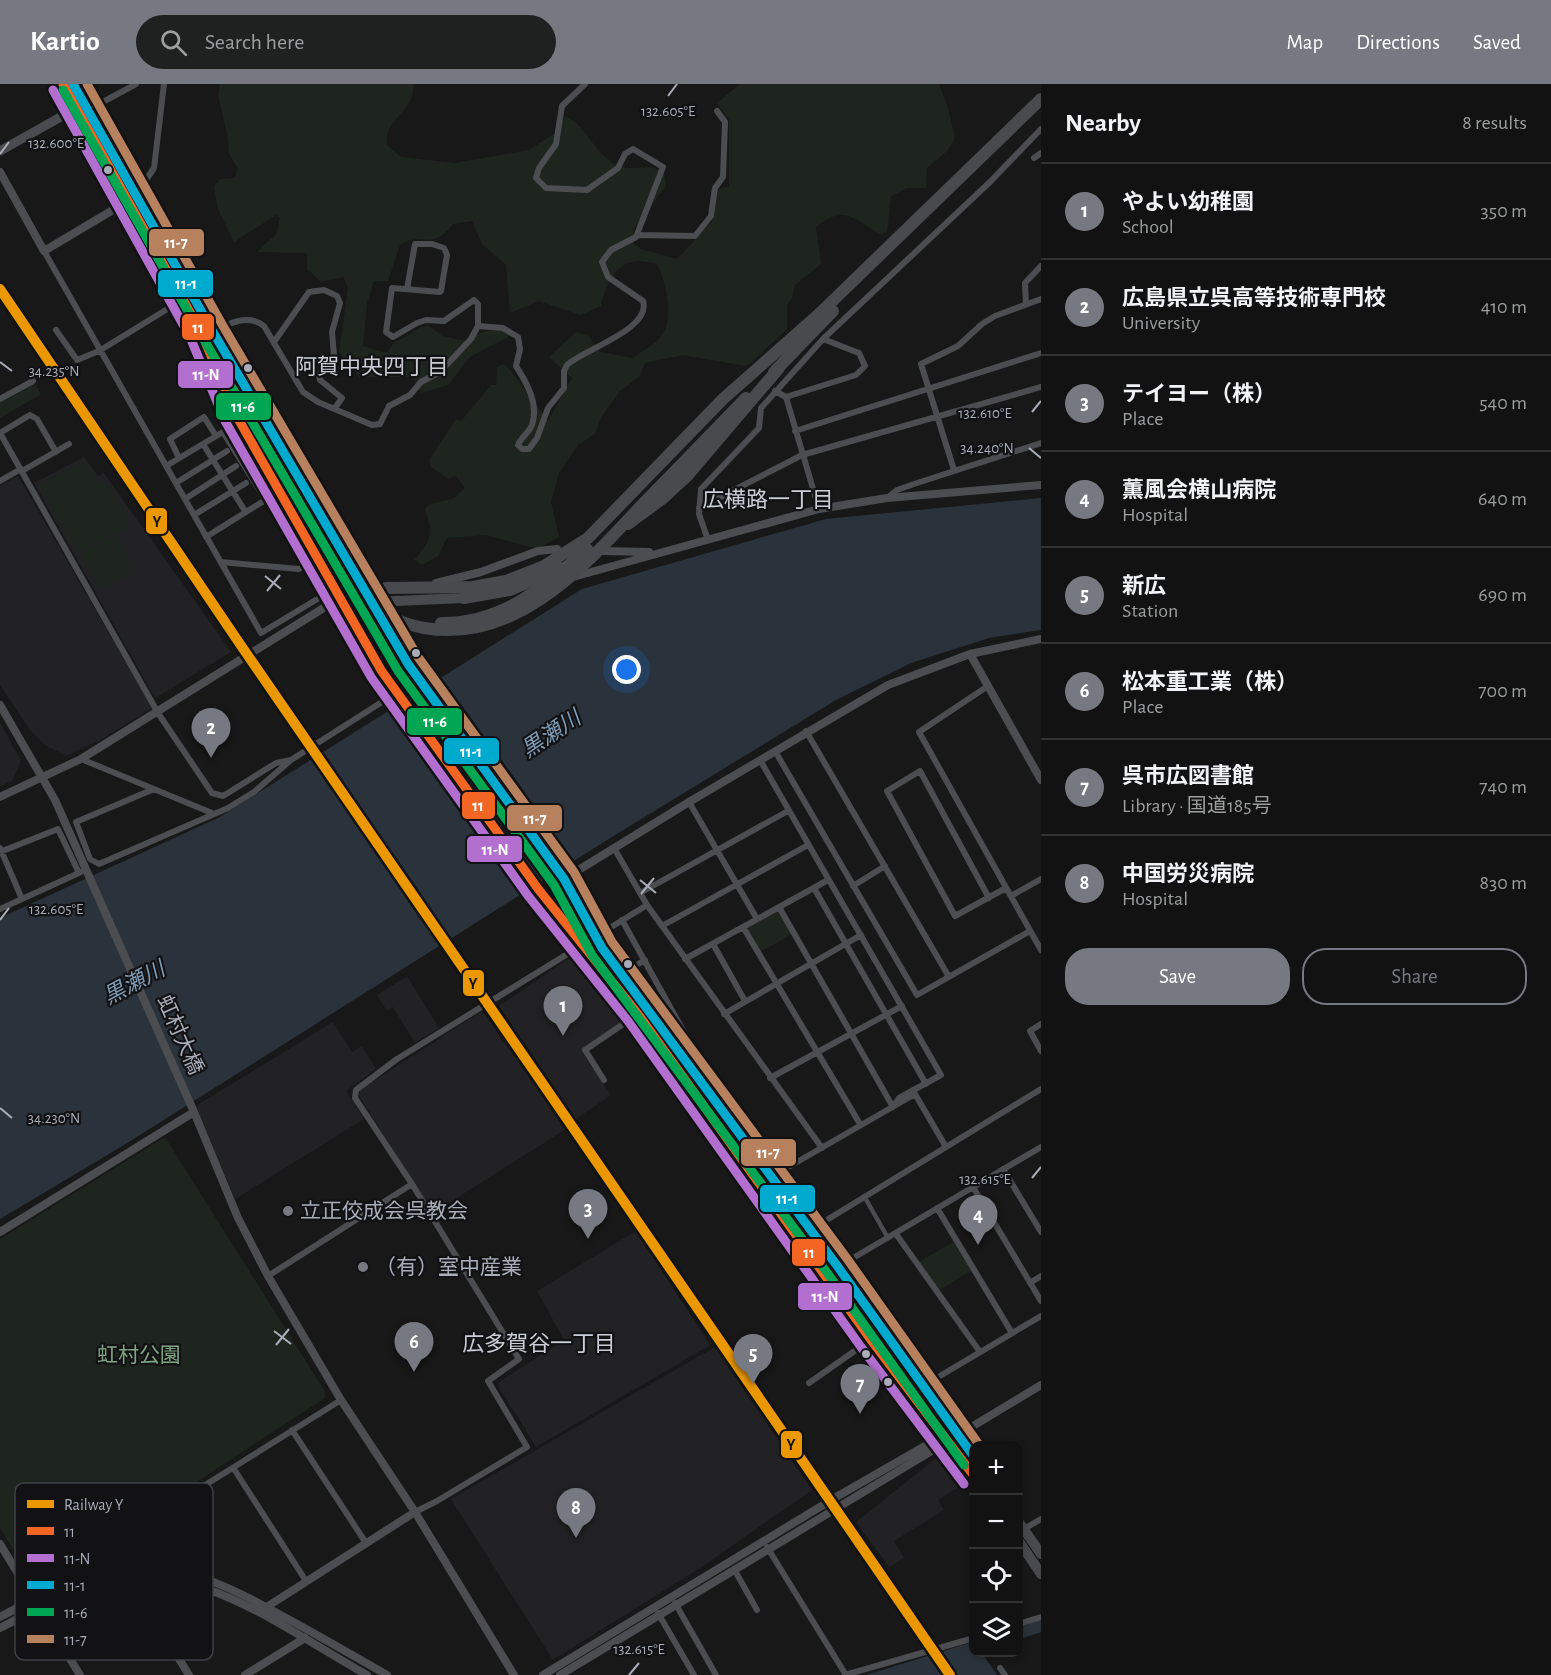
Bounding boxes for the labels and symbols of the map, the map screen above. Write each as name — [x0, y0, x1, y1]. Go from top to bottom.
text: 132.605°E — [641, 104, 695, 119]
text: 132.600°E — [28, 136, 84, 151]
unlabelled marker — [102, 164, 114, 176]
line badge: 11-7 — [148, 228, 205, 257]
text: 11-7 — [164, 235, 188, 251]
line badge: 11-1 — [157, 269, 214, 298]
text: 11-1 — [175, 276, 197, 292]
line badge: 11 — [181, 313, 215, 341]
text: 11 — [192, 320, 204, 336]
district label: 阿賀中央四丁目 — [295, 355, 449, 378]
line badge: 11-N — [177, 360, 234, 389]
unlabelled marker — [242, 362, 254, 374]
text: 34.235°N — [29, 364, 79, 379]
text: 11-N — [192, 367, 220, 383]
line badge: 11-6 — [215, 392, 272, 421]
text: 11-6 — [231, 399, 255, 415]
text: 132.610°E — [958, 406, 1012, 421]
text: 34.240°N — [960, 441, 1014, 456]
district label: 広横路一丁目 — [702, 488, 834, 511]
line badge: Y — [145, 507, 168, 535]
text: Y — [153, 514, 162, 530]
unlabelled marker — [410, 647, 422, 659]
your location — [612, 655, 641, 684]
water label: 黒瀬川 — [517, 704, 586, 762]
line badge: 11-6 — [406, 707, 463, 736]
pin: 2 — [192, 708, 230, 758]
text: 11-6 — [423, 714, 447, 730]
line badge: 11-1 — [443, 737, 500, 765]
text: 11-1 — [460, 744, 482, 760]
line badge: 11 — [461, 791, 496, 820]
text: 11 — [472, 798, 484, 814]
line badge: 11-7 — [506, 804, 563, 832]
text: 11-7 — [523, 811, 547, 827]
line badge: 11-N — [466, 835, 523, 863]
text: 11-N — [481, 842, 509, 858]
text: 132.605°E — [29, 902, 83, 917]
water label: 黒瀬川 — [99, 956, 170, 1008]
unlabelled marker — [622, 958, 634, 970]
line badge: Y — [462, 969, 485, 997]
text: Y — [469, 976, 478, 992]
pin: 1 — [544, 986, 582, 1036]
street label: 虹村大橋 — [153, 992, 208, 1078]
text: 34.230°N — [28, 1111, 80, 1126]
line badge: 11-7 — [740, 1138, 797, 1167]
text: 11-7 — [756, 1145, 780, 1161]
text: 132.615°E — [959, 1172, 1011, 1187]
line badge: 11-1 — [759, 1184, 816, 1213]
pin: 3 — [568, 1190, 608, 1239]
text: 11-1 — [776, 1191, 798, 1207]
pin: 4 — [958, 1196, 998, 1245]
place label: 立正佼成会呉教会 — [300, 1200, 468, 1222]
marker: 立正佼成会呉教会 — [281, 1204, 295, 1218]
line badge: 11 — [791, 1238, 826, 1267]
text: 11 — [803, 1245, 815, 1261]
place label: （有）室中産業 — [375, 1256, 522, 1278]
marker: （有）室中産業 — [356, 1260, 370, 1274]
line badge: 11-N — [797, 1282, 853, 1311]
text: 11-N — [811, 1289, 839, 1305]
pin: 6 — [394, 1322, 434, 1372]
district label: 広多賀谷一丁目 — [462, 1332, 616, 1355]
pin: 5 — [734, 1334, 772, 1384]
park label: 虹村公園 — [97, 1344, 181, 1366]
unlabelled marker — [860, 1348, 872, 1360]
pin: 7 — [840, 1364, 880, 1414]
unlabelled marker — [882, 1376, 894, 1388]
line badge: Y — [780, 1430, 803, 1459]
text: Y — [787, 1437, 796, 1453]
legend — [15, 1483, 213, 1660]
pin: 8 — [556, 1488, 596, 1538]
text: Railway Y — [64, 1497, 124, 1514]
text: 11 — [64, 1524, 75, 1540]
text: 11-N — [64, 1551, 90, 1567]
text: 11-1 — [64, 1578, 85, 1594]
text: 11-6 — [64, 1605, 87, 1621]
text: 11-7 — [64, 1632, 87, 1648]
text: 132.615°E — [613, 1642, 665, 1657]

